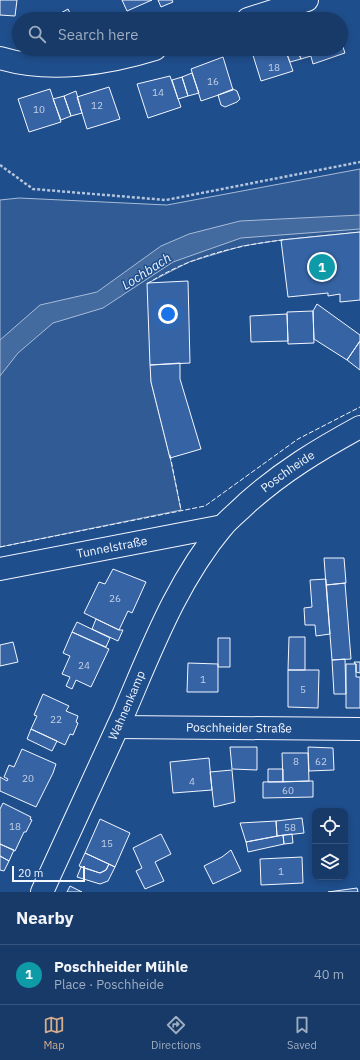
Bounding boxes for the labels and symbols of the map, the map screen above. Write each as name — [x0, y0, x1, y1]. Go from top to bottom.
house number: 18 — [268, 61, 280, 74]
house number: 16 — [207, 75, 219, 88]
house number: 14 — [152, 86, 164, 99]
house number: 12 — [91, 99, 103, 112]
house number: 10 — [33, 103, 45, 116]
water label: Lochbach — [118, 249, 174, 294]
pin: 1 — [309, 252, 335, 282]
your location — [158, 304, 178, 324]
street label: Poschheide — [257, 447, 317, 495]
street label: Tunnelstraße — [75, 533, 149, 561]
house number: 26 — [109, 592, 121, 605]
house number: 24 — [78, 659, 90, 672]
street label: Wahnenkamp — [105, 668, 148, 742]
house number: 1 — [200, 673, 206, 686]
house number: 5 — [300, 683, 306, 696]
house number: 22 — [50, 713, 62, 726]
street label: Poschheider Straße — [186, 720, 292, 735]
house number: 8 — [293, 755, 299, 768]
house number: 62 — [315, 755, 327, 768]
house number: 20 — [22, 772, 34, 785]
house number: 4 — [189, 775, 195, 788]
house number: 60 — [282, 784, 294, 797]
house number: 18 — [9, 820, 21, 833]
house number: 58 — [284, 821, 296, 834]
house number: 15 — [101, 837, 113, 850]
scale bar — [12, 864, 85, 883]
house number: 1 — [278, 865, 284, 878]

